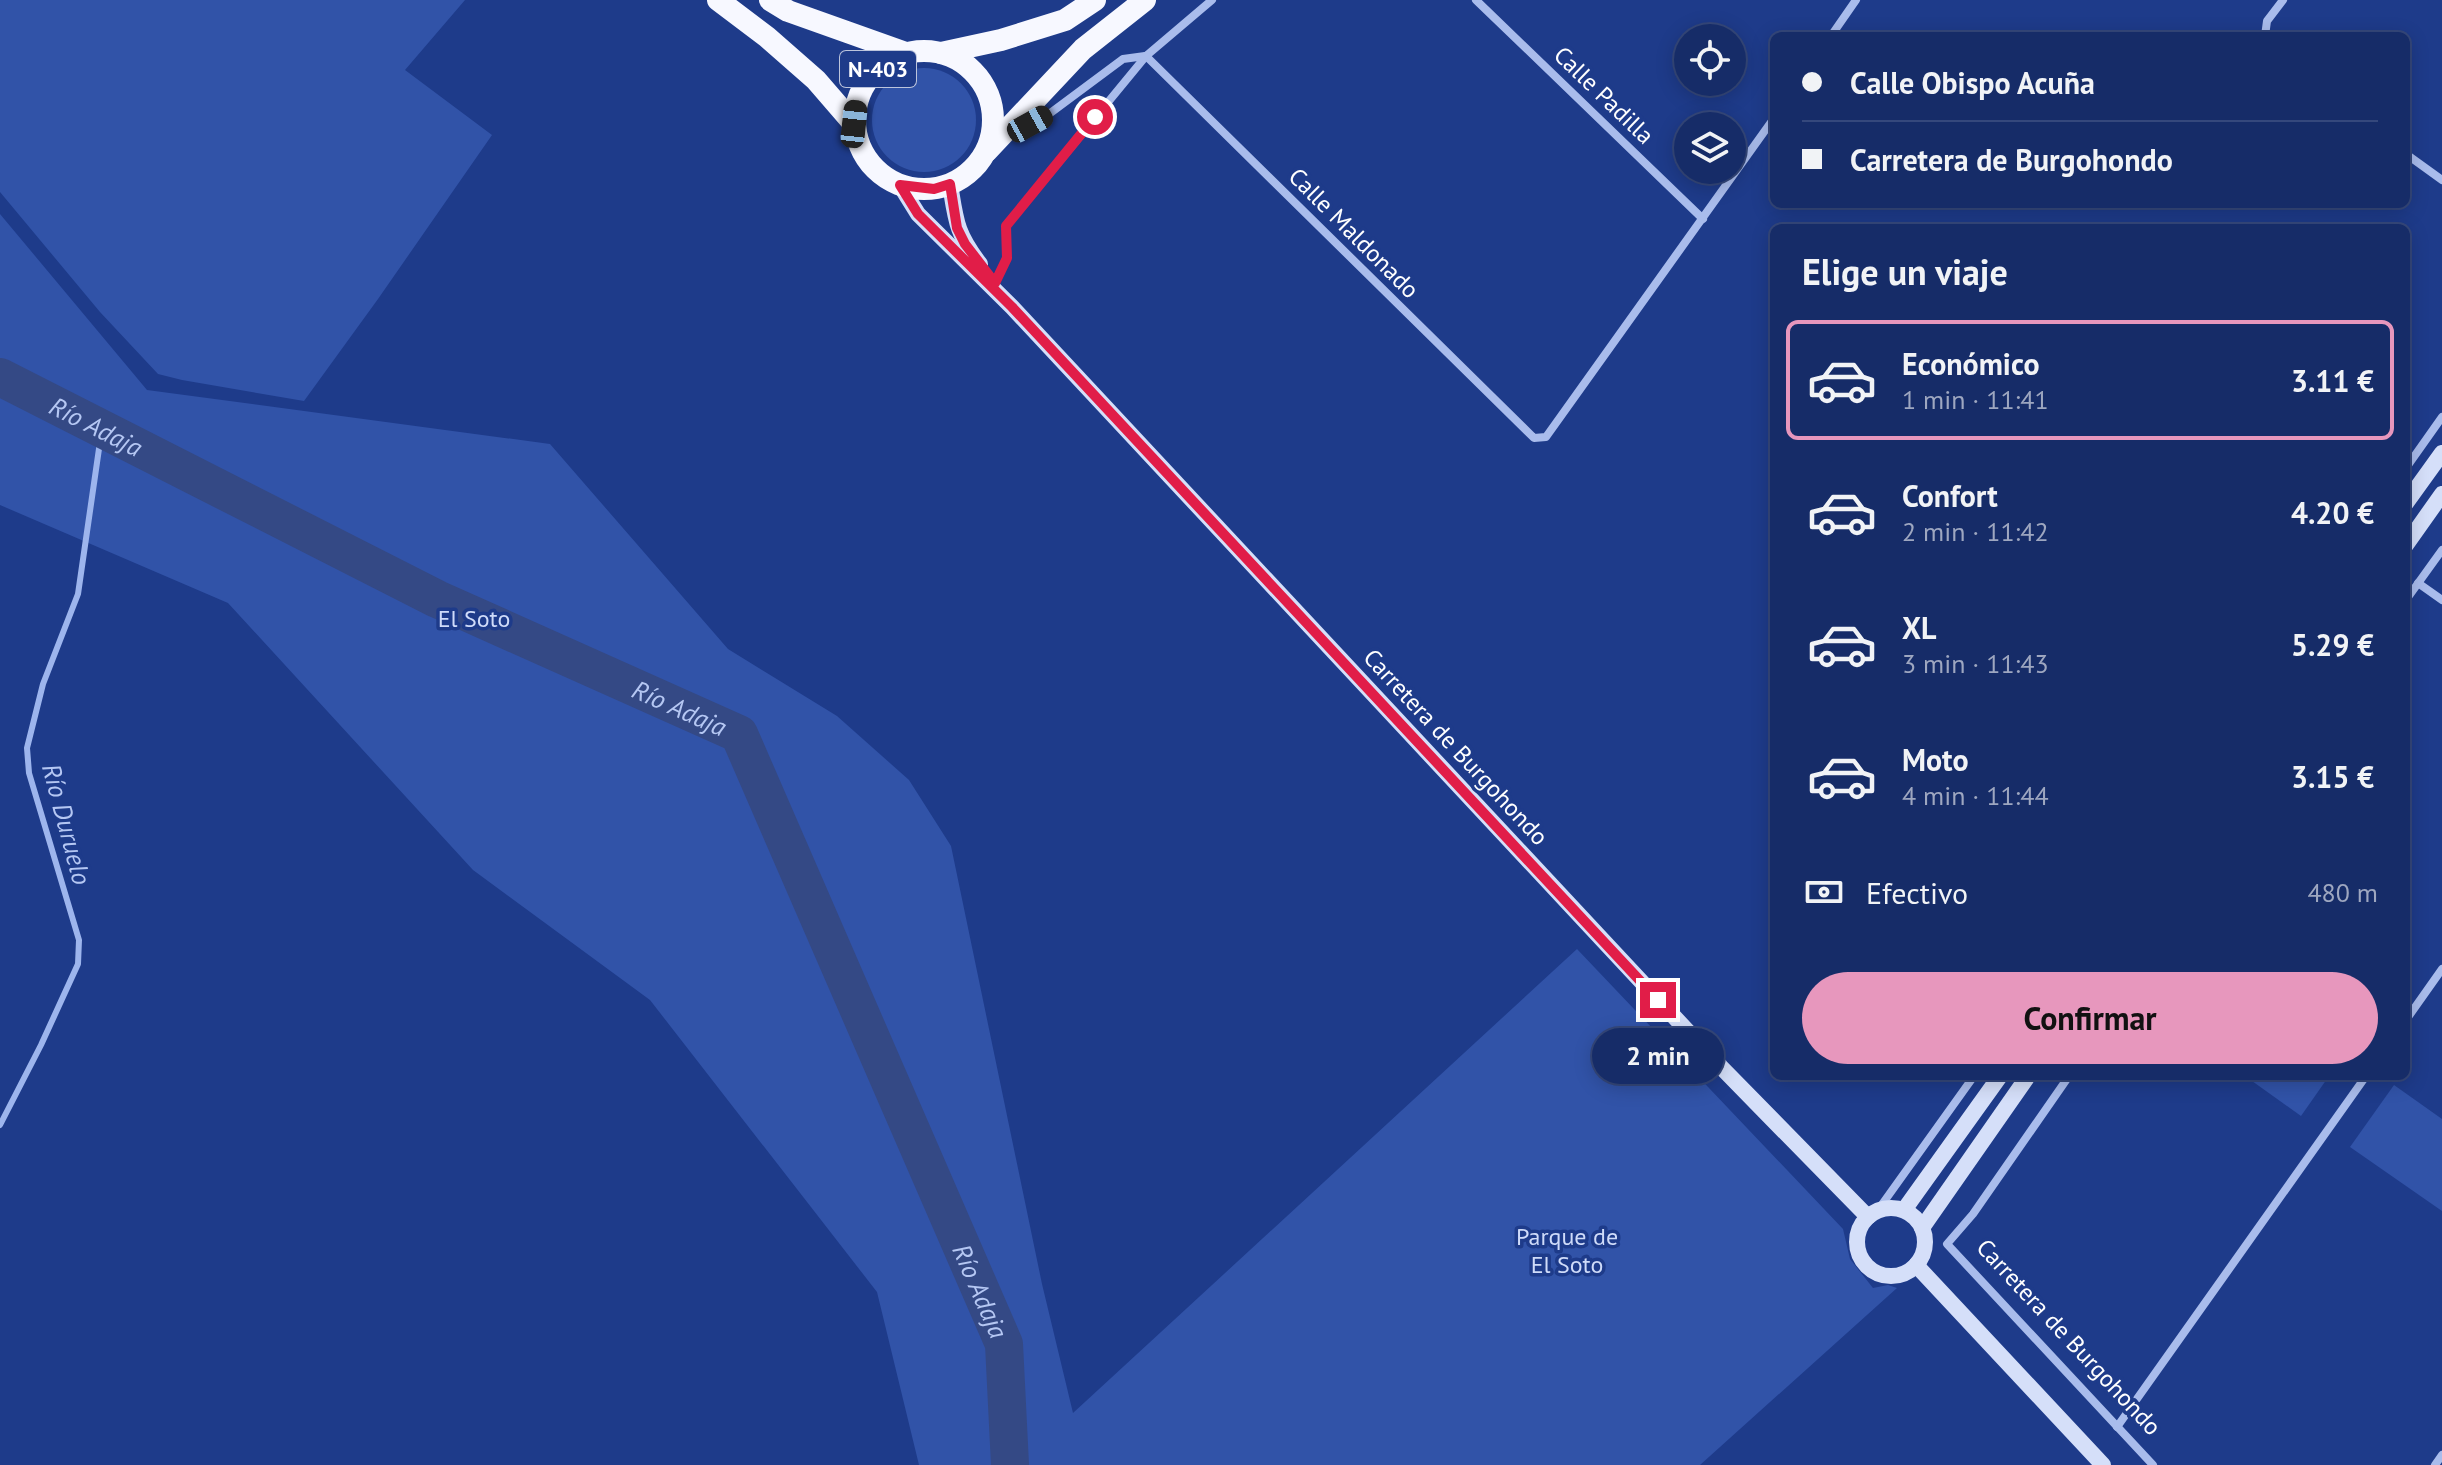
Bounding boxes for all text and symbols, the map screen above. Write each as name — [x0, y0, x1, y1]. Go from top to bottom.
map controls — [1674, 24, 1746, 184]
button: locate — [1674, 24, 1746, 96]
street label: Calle Padilla — [1547, 40, 1661, 150]
road number: N-403 — [840, 51, 916, 87]
text: Calle Obispo Acuña — [1850, 63, 2095, 102]
car — [840, 99, 868, 149]
route start — [1077, 99, 1113, 135]
car — [1003, 102, 1057, 146]
button: layers — [1674, 112, 1746, 184]
text: Carretera de Burgohondo — [1850, 140, 2173, 179]
street label: Calle Maldonado — [1282, 161, 1426, 305]
text: Elige un viaje — [1802, 248, 2008, 295]
icon: car — [1806, 344, 1878, 416]
text: Económico — [1902, 344, 2040, 383]
text: 3.11 € — [2291, 361, 2374, 400]
text: 1 min · 11:41 — [1902, 383, 2049, 416]
water label: Río Adaja — [44, 389, 148, 463]
icon: car — [1806, 476, 1878, 548]
text: Confort — [1902, 476, 1998, 515]
text: 4.20 € — [2291, 493, 2374, 532]
text: 2 min · 11:42 — [1902, 515, 2049, 548]
park label: El Soto — [438, 603, 510, 634]
icon: car — [1806, 608, 1878, 680]
text: XL — [1902, 608, 1936, 647]
text: 5.29 € — [2291, 625, 2374, 664]
street label: Carretera de Burgohondo — [1357, 642, 1555, 852]
text: 3 min · 11:43 — [1902, 647, 2049, 680]
water label: Río Adaja — [627, 672, 732, 743]
icon: car — [1806, 740, 1878, 812]
text: Moto — [1902, 740, 1969, 779]
text: 3.15 € — [2291, 757, 2374, 796]
water label: Río Duruelo — [35, 760, 99, 888]
text: 4 min · 11:44 — [1902, 779, 2049, 812]
icon: cash — [1802, 870, 1846, 914]
text: Efectivo — [1866, 873, 1968, 912]
text: 480 m — [2307, 876, 2378, 909]
button: Confirmar — [1802, 972, 2378, 1064]
route end — [1640, 982, 1676, 1018]
callout: 2 min — [1592, 1028, 1724, 1084]
text: 2 min — [1626, 1039, 1690, 1072]
park label: Parque de El Soto — [1516, 1221, 1618, 1280]
street label: Carretera de Burgohondo — [1970, 1232, 2168, 1442]
water label: Río Adaja — [946, 1238, 1016, 1343]

